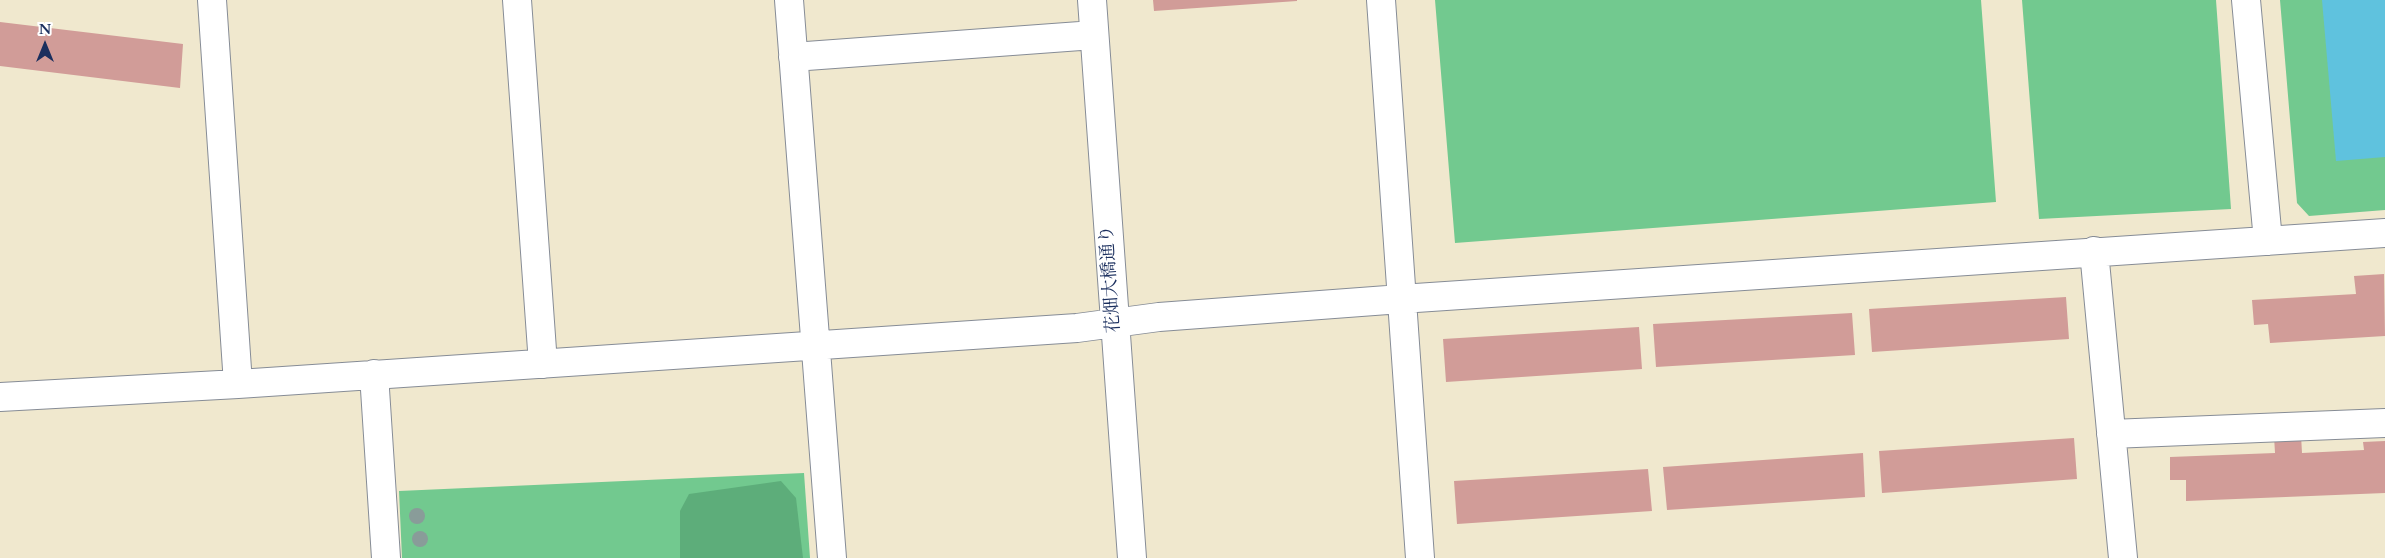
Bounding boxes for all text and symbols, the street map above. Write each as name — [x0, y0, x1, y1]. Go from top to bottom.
north arrow — [20, 20, 70, 70]
text: N — [39, 20, 51, 39]
street label: 花畑大橋通り — [1096, 224, 1126, 334]

